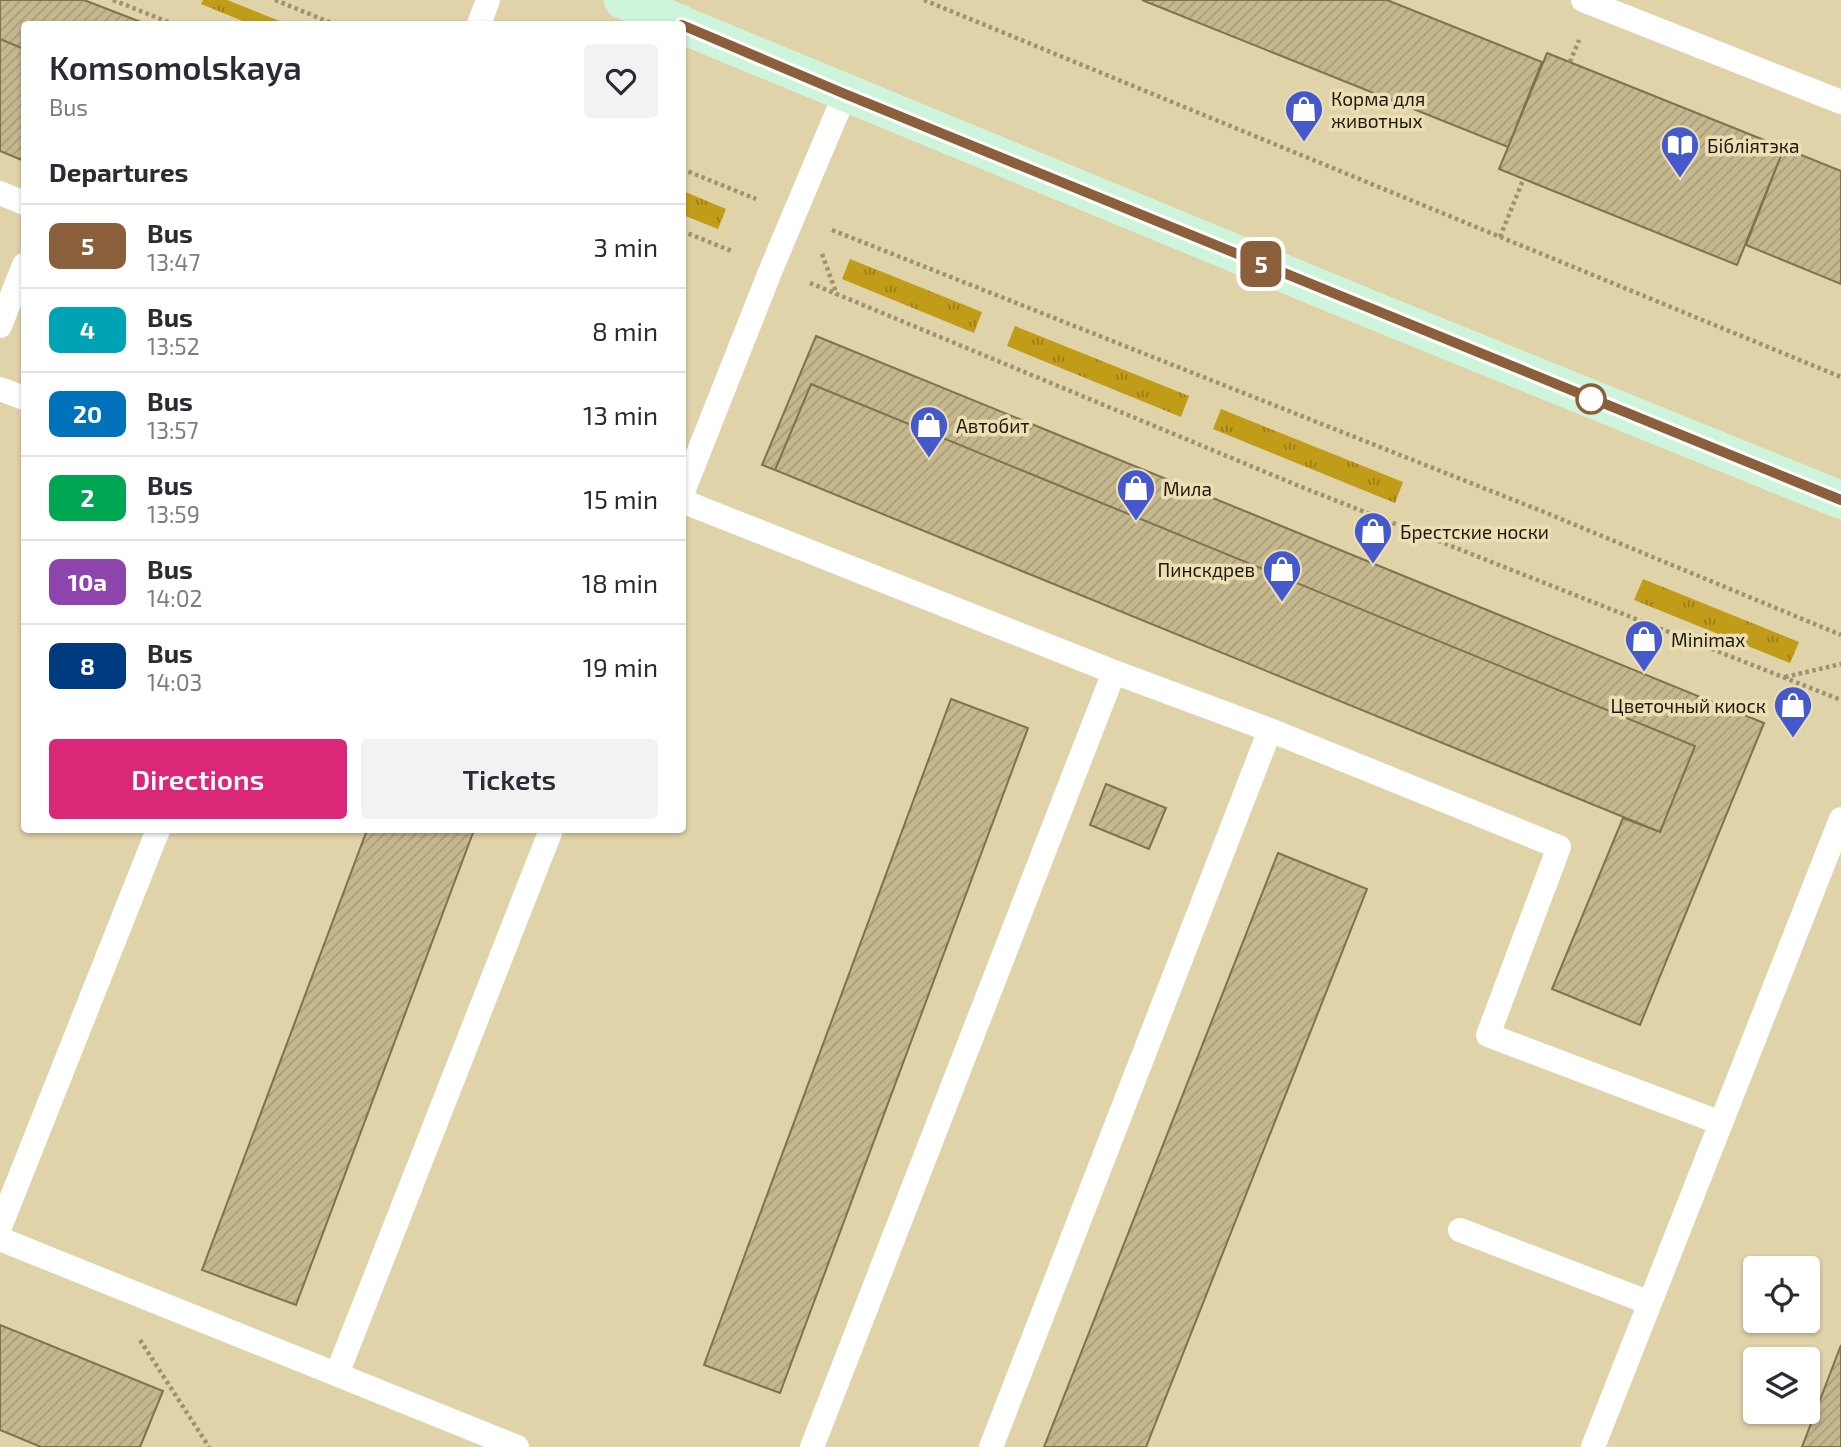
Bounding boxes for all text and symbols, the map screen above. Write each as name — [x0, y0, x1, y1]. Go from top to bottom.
button: heart — [584, 44, 658, 118]
text: Komsomolskaya — [49, 47, 302, 87]
place label: Корма для животных — [1331, 87, 1425, 132]
shop icon: Корма для животных — [1283, 88, 1325, 143]
text: Bus — [49, 93, 88, 121]
library icon: Бібліятэка — [1659, 124, 1701, 179]
place label: Бібліятэка — [1707, 134, 1799, 157]
text: Departures — [49, 156, 188, 187]
text: Bus — [147, 217, 193, 248]
text: 5 — [81, 231, 94, 260]
text: 3 min — [593, 231, 658, 262]
line badge: 5 — [1238, 241, 1284, 287]
text: 13:47 — [147, 248, 200, 276]
text: 5 — [1254, 249, 1268, 278]
text: Bus — [147, 301, 193, 332]
text: 4 — [80, 315, 95, 344]
text: 8 min — [592, 315, 658, 346]
text: 13:52 — [147, 332, 200, 360]
unlabelled marker — [1576, 384, 1606, 414]
text: Bus — [147, 385, 193, 416]
text: 20 — [73, 399, 102, 428]
text: 13 min — [583, 399, 658, 430]
shop icon: Автобит — [908, 404, 950, 459]
place label: Автобит — [956, 414, 1030, 437]
text: 13:57 — [147, 416, 198, 444]
shop icon: Мила — [1115, 467, 1157, 522]
text: Bus — [147, 469, 193, 500]
place label: Мила — [1163, 477, 1212, 500]
text: 2 — [81, 483, 94, 512]
text: 15 min — [584, 483, 658, 514]
text: 13:59 — [147, 500, 200, 528]
shop icon: Брестские носки — [1352, 510, 1394, 565]
place label: Брестские носки — [1400, 520, 1549, 543]
shop icon: Пинскдрев — [1261, 548, 1303, 603]
text: Bus — [147, 553, 193, 584]
place label: Пинскдрев — [1158, 558, 1255, 581]
text: 10а — [68, 567, 107, 596]
text: 18 min — [582, 567, 658, 598]
text: 14:02 — [147, 584, 203, 612]
shop icon: Minimax — [1623, 618, 1665, 673]
place label: Minimax — [1671, 628, 1745, 651]
text: Bus — [147, 637, 193, 668]
text: 8 — [80, 651, 95, 680]
text: 19 min — [583, 651, 658, 682]
text: 14:03 — [147, 668, 202, 696]
shop icon: Цветочный киоск — [1772, 684, 1814, 739]
place label: Цветочный киоск — [1611, 694, 1766, 717]
button: Directions — [49, 739, 347, 819]
button: Tickets — [361, 739, 658, 819]
map controls — [1743, 1256, 1820, 1424]
button: locate — [1743, 1256, 1820, 1333]
button: layers — [1743, 1347, 1820, 1424]

